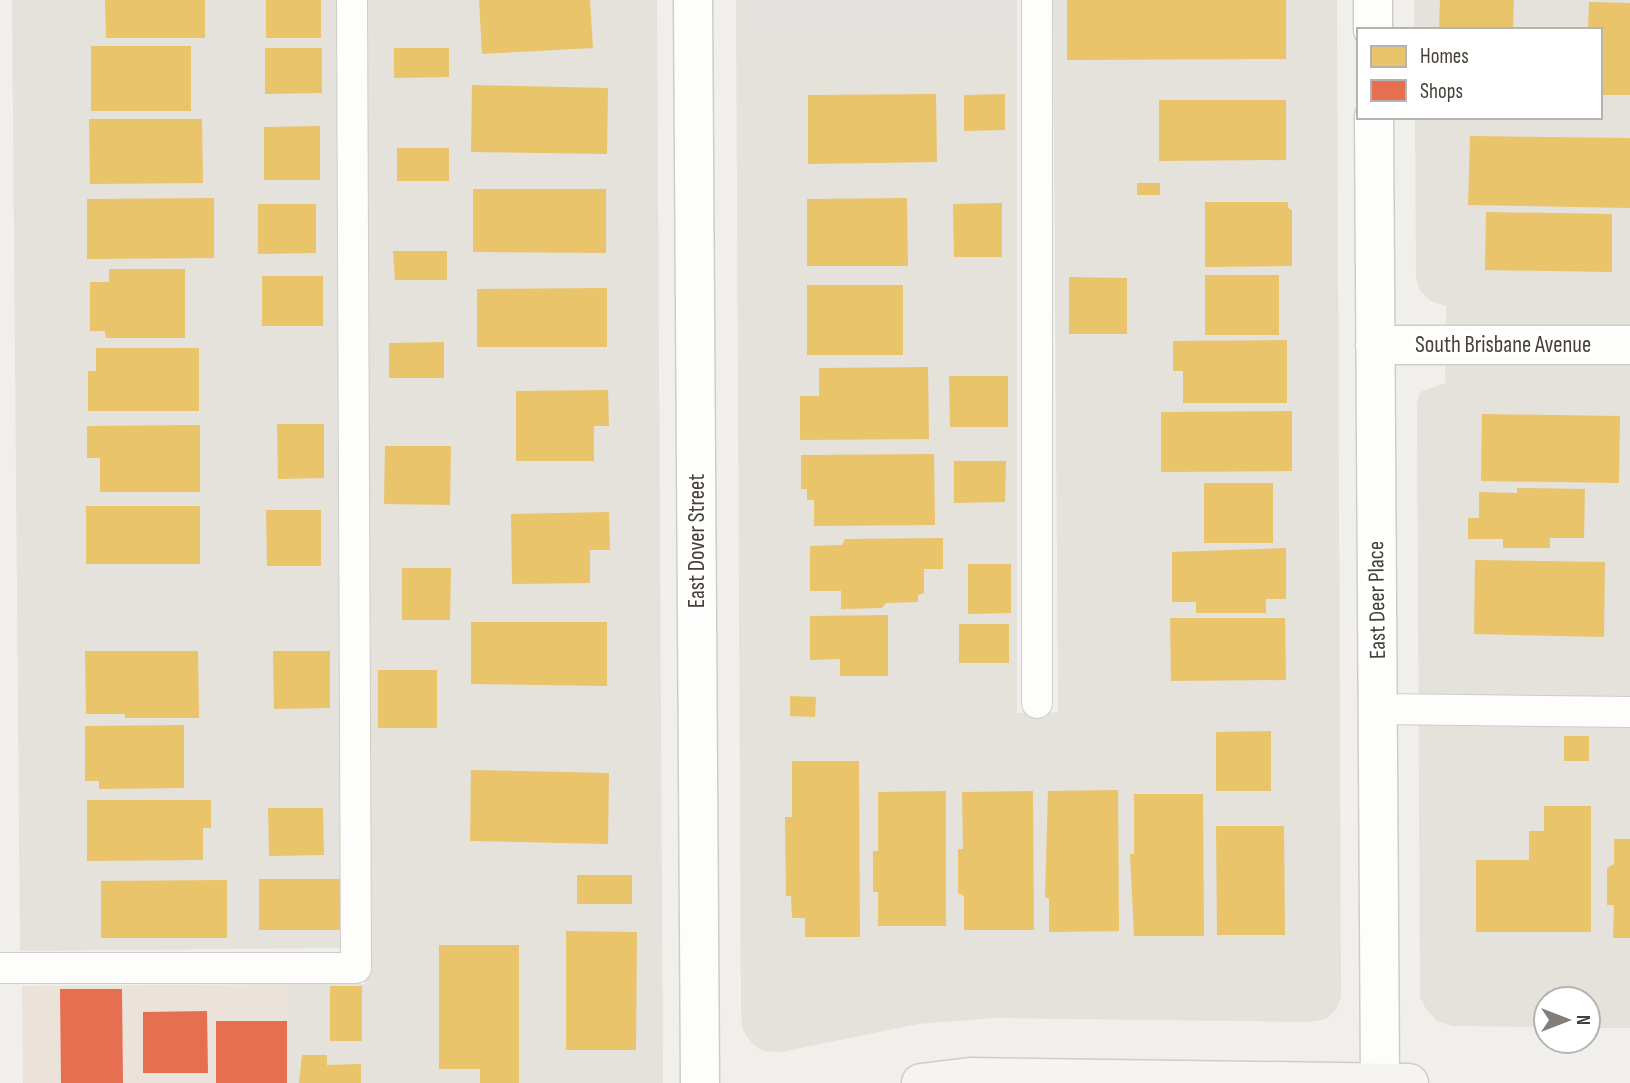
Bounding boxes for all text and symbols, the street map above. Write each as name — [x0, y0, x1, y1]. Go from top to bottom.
legend — [1357, 28, 1602, 119]
text: Homes — [1420, 44, 1469, 69]
text: Shops — [1420, 79, 1463, 104]
street label: South Brisbane Avenue — [1415, 331, 1591, 359]
street label: East Dover Street — [683, 474, 711, 608]
street label: East Deer Place — [1362, 541, 1392, 659]
north arrow — [1532, 985, 1602, 1055]
text: N — [1571, 1015, 1594, 1025]

